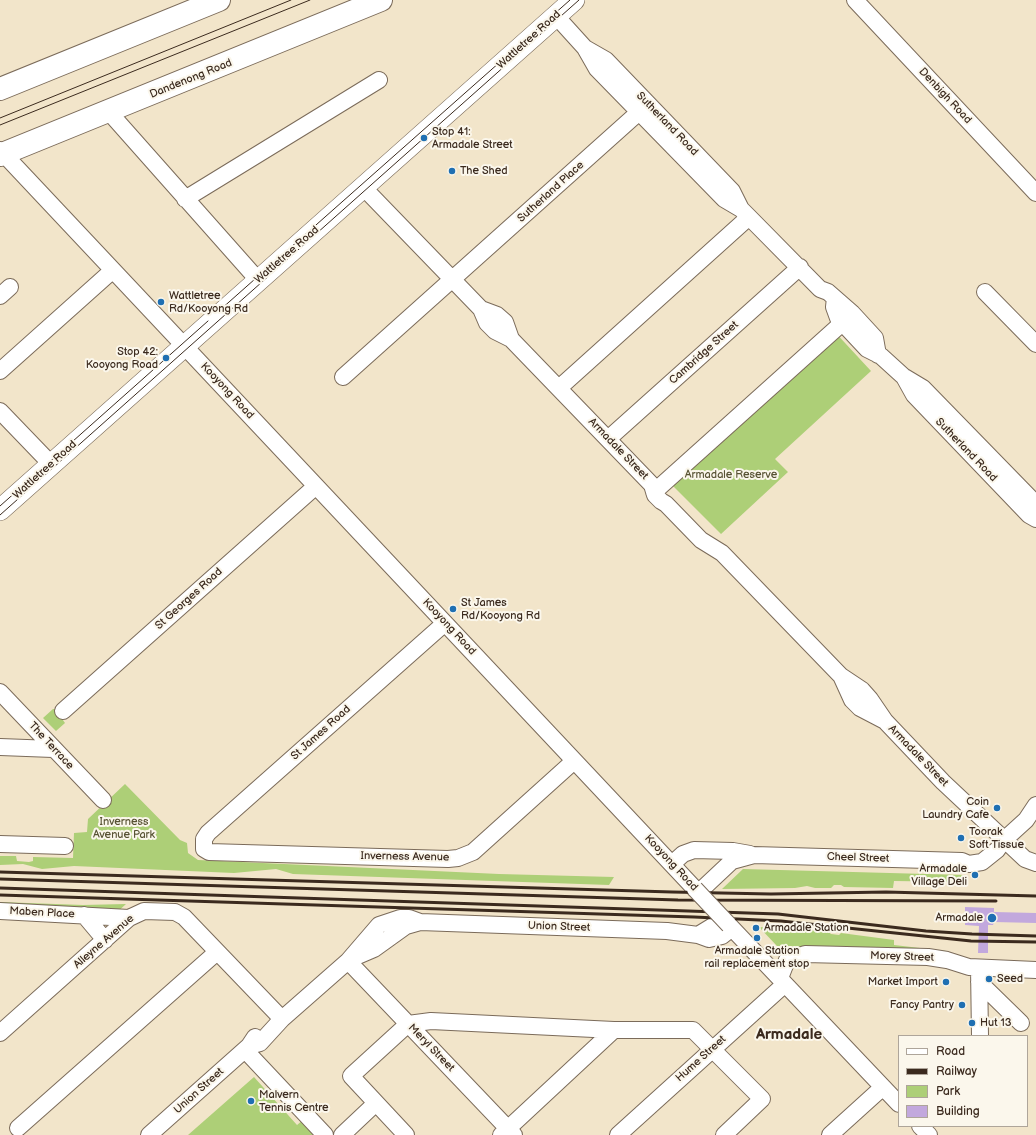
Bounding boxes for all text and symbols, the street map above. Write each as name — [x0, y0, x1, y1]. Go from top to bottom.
street label: Wattletree Road — [494, 8, 564, 72]
street label: Dandenong Road — [148, 56, 234, 102]
street label: Denbigh Road — [916, 65, 974, 127]
street label: Sutherland Road — [633, 89, 701, 159]
place label: Stop 41: Armadale Street — [432, 125, 513, 151]
marker: Stop 41: Armadale Street — [419, 133, 429, 143]
street label: Sutherland Place — [515, 159, 587, 225]
place label: The Shed — [460, 164, 507, 178]
marker: The Shed — [447, 166, 457, 176]
street label: Wattletree Road — [252, 223, 322, 287]
place label: Wattletree Rd/Kooyong Rd — [169, 289, 248, 315]
marker: Wattletree Rd/Kooyong Rd — [156, 297, 166, 307]
street label: Cambridge Street — [667, 319, 741, 387]
place label: Stop 42: Kooyong Road — [86, 345, 158, 371]
marker: Stop 42: Kooyong Road — [161, 353, 171, 363]
street label: Kooyong Road — [197, 360, 257, 422]
street label: Armadale Street — [585, 415, 651, 483]
street label: Sutherland Road — [932, 415, 1000, 485]
street label: Wattletree Road — [10, 438, 80, 502]
park label: Armadale Reserve — [685, 468, 777, 482]
street label: St Georges Road — [153, 565, 225, 633]
street label: Kooyong Road — [419, 596, 479, 658]
place label: St James Rd/Kooyong Rd — [461, 596, 540, 622]
marker: St James Rd/Kooyong Rd — [448, 604, 458, 614]
street label: St James Road — [289, 703, 353, 763]
street label: The Terrace — [26, 719, 76, 773]
street label: Armadale Street — [885, 722, 951, 790]
place label: Coin Laundry Cafe — [922, 795, 989, 821]
marker: Coin Laundry Cafe — [992, 803, 1002, 813]
park label: Inverness Avenue Park — [93, 815, 155, 841]
place label: Toorak Soft Tissue — [969, 825, 1024, 851]
street label: Kooyong Road — [641, 832, 701, 894]
marker: Toorak Soft Tissue — [956, 833, 966, 843]
street label: Inverness Avenue — [361, 850, 449, 864]
street label: Cheel Street — [826, 850, 890, 866]
place label: Armadale Village Deli — [911, 862, 967, 888]
marker: Armadale Village Deli — [970, 870, 980, 880]
street label: Maben Place — [9, 905, 75, 921]
place label: Armadale — [936, 911, 983, 925]
street label: Alleyne Avenue — [71, 912, 137, 972]
marker: Armadale — [986, 912, 998, 924]
street label: Union Street — [528, 919, 590, 935]
place label: Armadale Station — [764, 921, 849, 935]
marker: Armadale Station — [751, 923, 761, 933]
marker: Armadale Station rail replacement stop — [752, 933, 762, 943]
place label: Armadale Station rail replacement stop — [705, 944, 809, 970]
street label: Morey Street — [870, 949, 934, 965]
place label: Seed — [997, 972, 1023, 986]
marker: Seed — [984, 974, 994, 984]
place label: Market Import — [868, 975, 938, 989]
marker: Market Import — [941, 977, 951, 987]
place label: Fancy Pantry — [890, 998, 954, 1012]
marker: Fancy Pantry — [957, 1000, 967, 1010]
place label: Hut 13 — [980, 1016, 1012, 1030]
marker: Hut 13 — [967, 1018, 977, 1028]
street label: Meryl Street — [405, 1021, 457, 1075]
district label: Armadale — [756, 1026, 822, 1044]
street label: Hume Street — [673, 1033, 729, 1085]
legend — [898, 1035, 1028, 1127]
text: Road — [936, 1044, 965, 1059]
text: Railway — [936, 1064, 977, 1079]
street label: Union Street — [171, 1065, 227, 1117]
text: Park — [936, 1084, 960, 1099]
place label: Malvern Tennis Centre — [259, 1088, 329, 1114]
marker: Malvern Tennis Centre — [246, 1096, 256, 1106]
text: Building — [936, 1104, 980, 1119]

